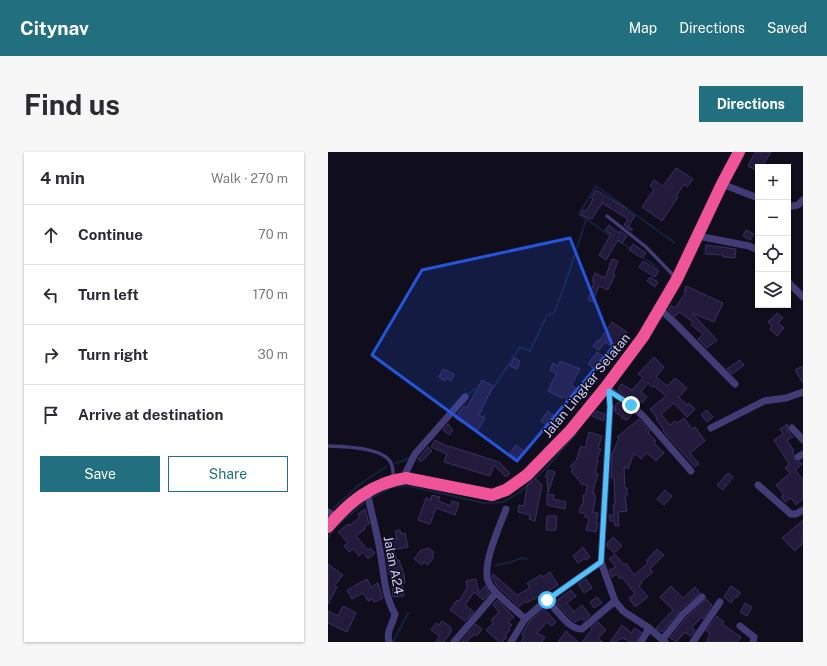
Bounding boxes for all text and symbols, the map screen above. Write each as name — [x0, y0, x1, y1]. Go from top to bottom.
text: Citynav — [20, 17, 89, 39]
text: Map — [629, 20, 657, 36]
text: Directions — [679, 20, 745, 36]
text: Saved — [767, 20, 807, 36]
button: Directions — [699, 86, 803, 122]
text: Find us — [24, 88, 120, 121]
map controls — [755, 164, 791, 308]
button: + — [755, 164, 791, 200]
text: 4 min — [40, 168, 85, 188]
text: Walk · 270 m — [211, 171, 288, 186]
button: − — [755, 200, 791, 236]
icon: ahead — [40, 224, 62, 246]
text: Continue — [78, 226, 143, 243]
text: 70 m — [258, 227, 288, 242]
button: locate — [755, 236, 791, 272]
button: layers — [755, 272, 791, 308]
icon: left — [40, 284, 62, 306]
text: Turn left — [78, 286, 139, 303]
text: 170 m — [253, 287, 288, 302]
street label: Jalan Lingkar Selatan — [540, 330, 633, 440]
icon: right — [40, 344, 62, 366]
text: Turn right — [78, 346, 148, 363]
text: 30 m — [258, 347, 288, 362]
route end — [622, 396, 640, 414]
icon: arrive — [40, 404, 62, 426]
text: Arrive at destination — [78, 406, 223, 423]
button: Save — [40, 456, 160, 492]
button: Share — [168, 456, 288, 492]
street label: Jalan A24 — [381, 535, 407, 596]
route start — [538, 591, 556, 609]

